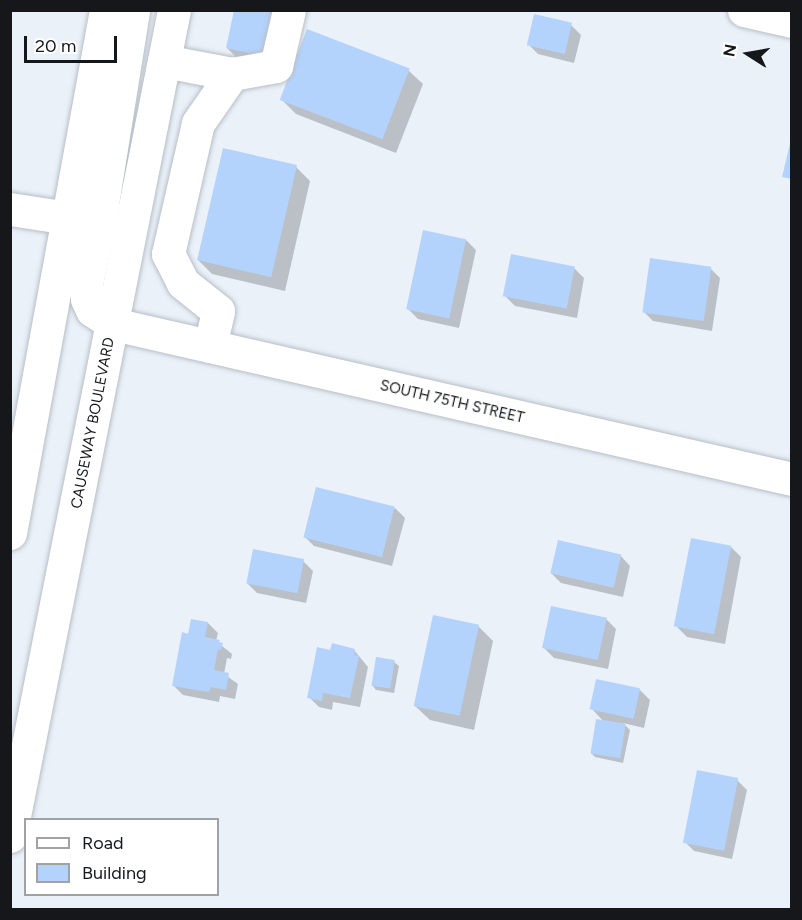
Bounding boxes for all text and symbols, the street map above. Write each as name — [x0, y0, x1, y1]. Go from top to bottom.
scale bar — [27, 24, 120, 62]
north arrow — [718, 24, 778, 84]
text: 20 m — [35, 35, 76, 57]
text: N — [719, 43, 740, 58]
street label: CAUSEWAY BOULEVARD — [68, 336, 118, 510]
street label: SOUTH 75TH STREET — [378, 377, 526, 427]
legend — [24, 818, 219, 896]
text: Road — [82, 832, 123, 854]
text: Building — [82, 862, 147, 884]

